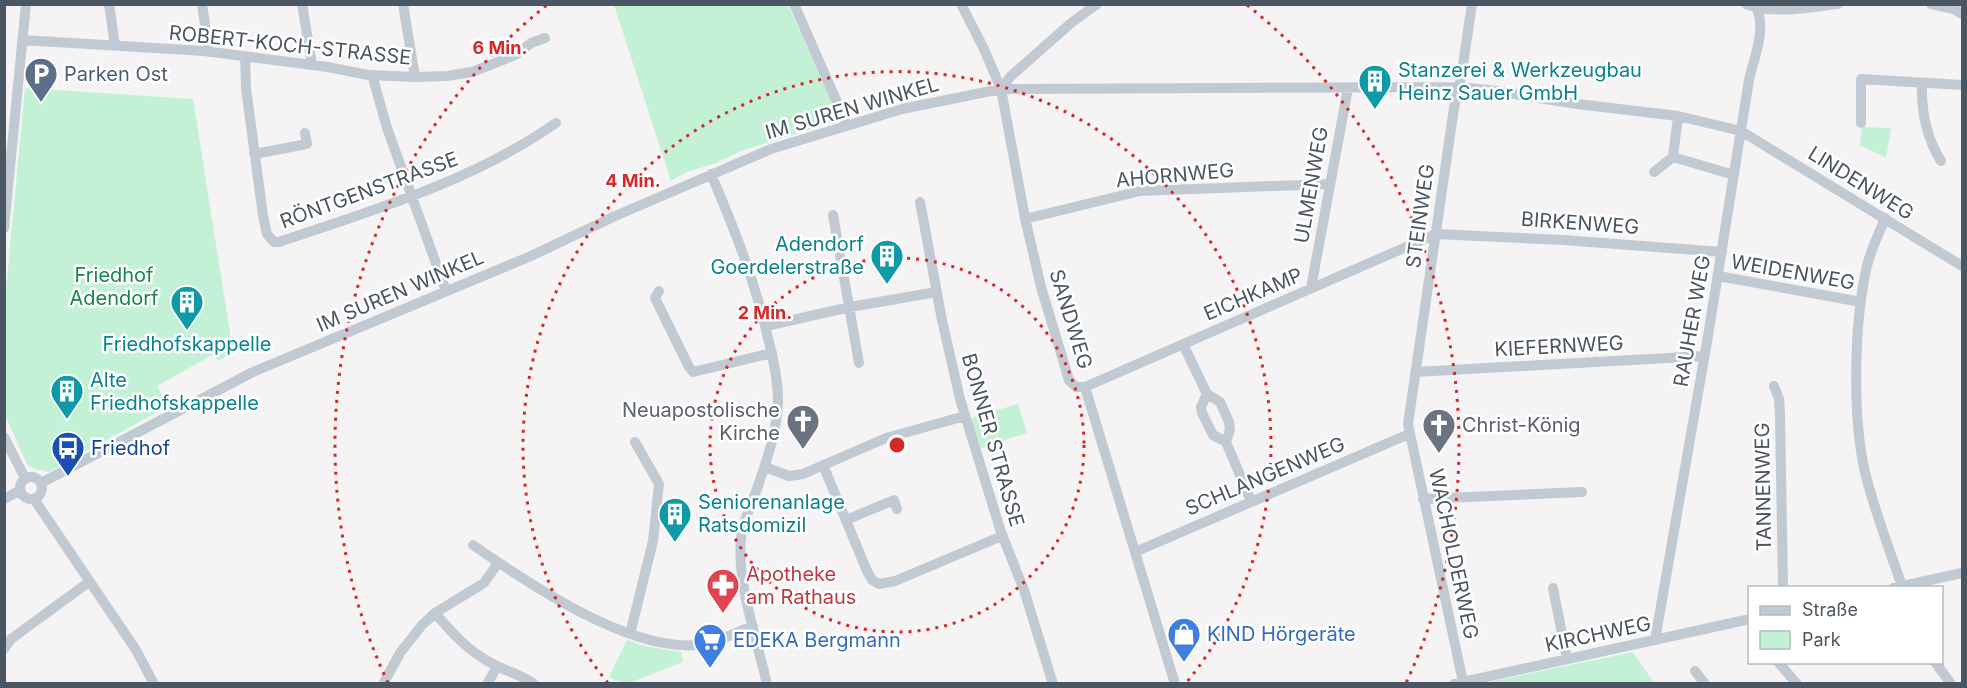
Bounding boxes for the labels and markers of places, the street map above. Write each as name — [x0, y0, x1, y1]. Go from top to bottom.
parking icon: Parken Ost — [23, 56, 59, 103]
place label: Stanzerei & Werkzeugbau Heinz Sauer GmbH — [1398, 58, 1642, 105]
place label: Parken Ost — [64, 62, 168, 86]
building icon: Stanzerei & Werkzeugbau Heinz Sauer GmbH — [1357, 63, 1393, 110]
place label: Adendorf Goerdelerstraße — [710, 232, 865, 279]
building icon: Adendorf Goerdelerstraße — [869, 238, 905, 285]
building icon: Friedhofskappelle — [169, 284, 205, 331]
place label: Friedhofskappelle — [103, 332, 271, 356]
place label: Alte Friedhofskappelle — [90, 368, 259, 415]
building icon: Alte Friedhofskappelle — [49, 373, 85, 420]
place label: Neuapostolische Kirche — [622, 398, 780, 445]
church icon: Neuapostolische Kirche — [785, 403, 821, 450]
church icon: Christ-König — [1421, 407, 1457, 454]
place label: Christ-König — [1462, 413, 1581, 437]
bus stop icon: Friedhof — [50, 430, 86, 477]
centre of rings — [887, 435, 907, 455]
place label: Friedhof — [91, 436, 171, 460]
place label: Seniorenanlage Ratsdomizil — [698, 490, 845, 537]
building icon: Seniorenanlage Ratsdomizil — [657, 496, 693, 543]
place label: Apotheke am Rathaus — [746, 562, 856, 609]
pharmacy icon: Apotheke am Rathaus — [705, 567, 741, 614]
shop icon: KIND Hörgeräte — [1166, 616, 1202, 663]
supermarket icon: EDEKA Bergmann — [692, 622, 728, 669]
place label: KIND Hörgeräte — [1207, 622, 1356, 646]
place label: EDEKA Bergmann — [733, 628, 901, 652]

